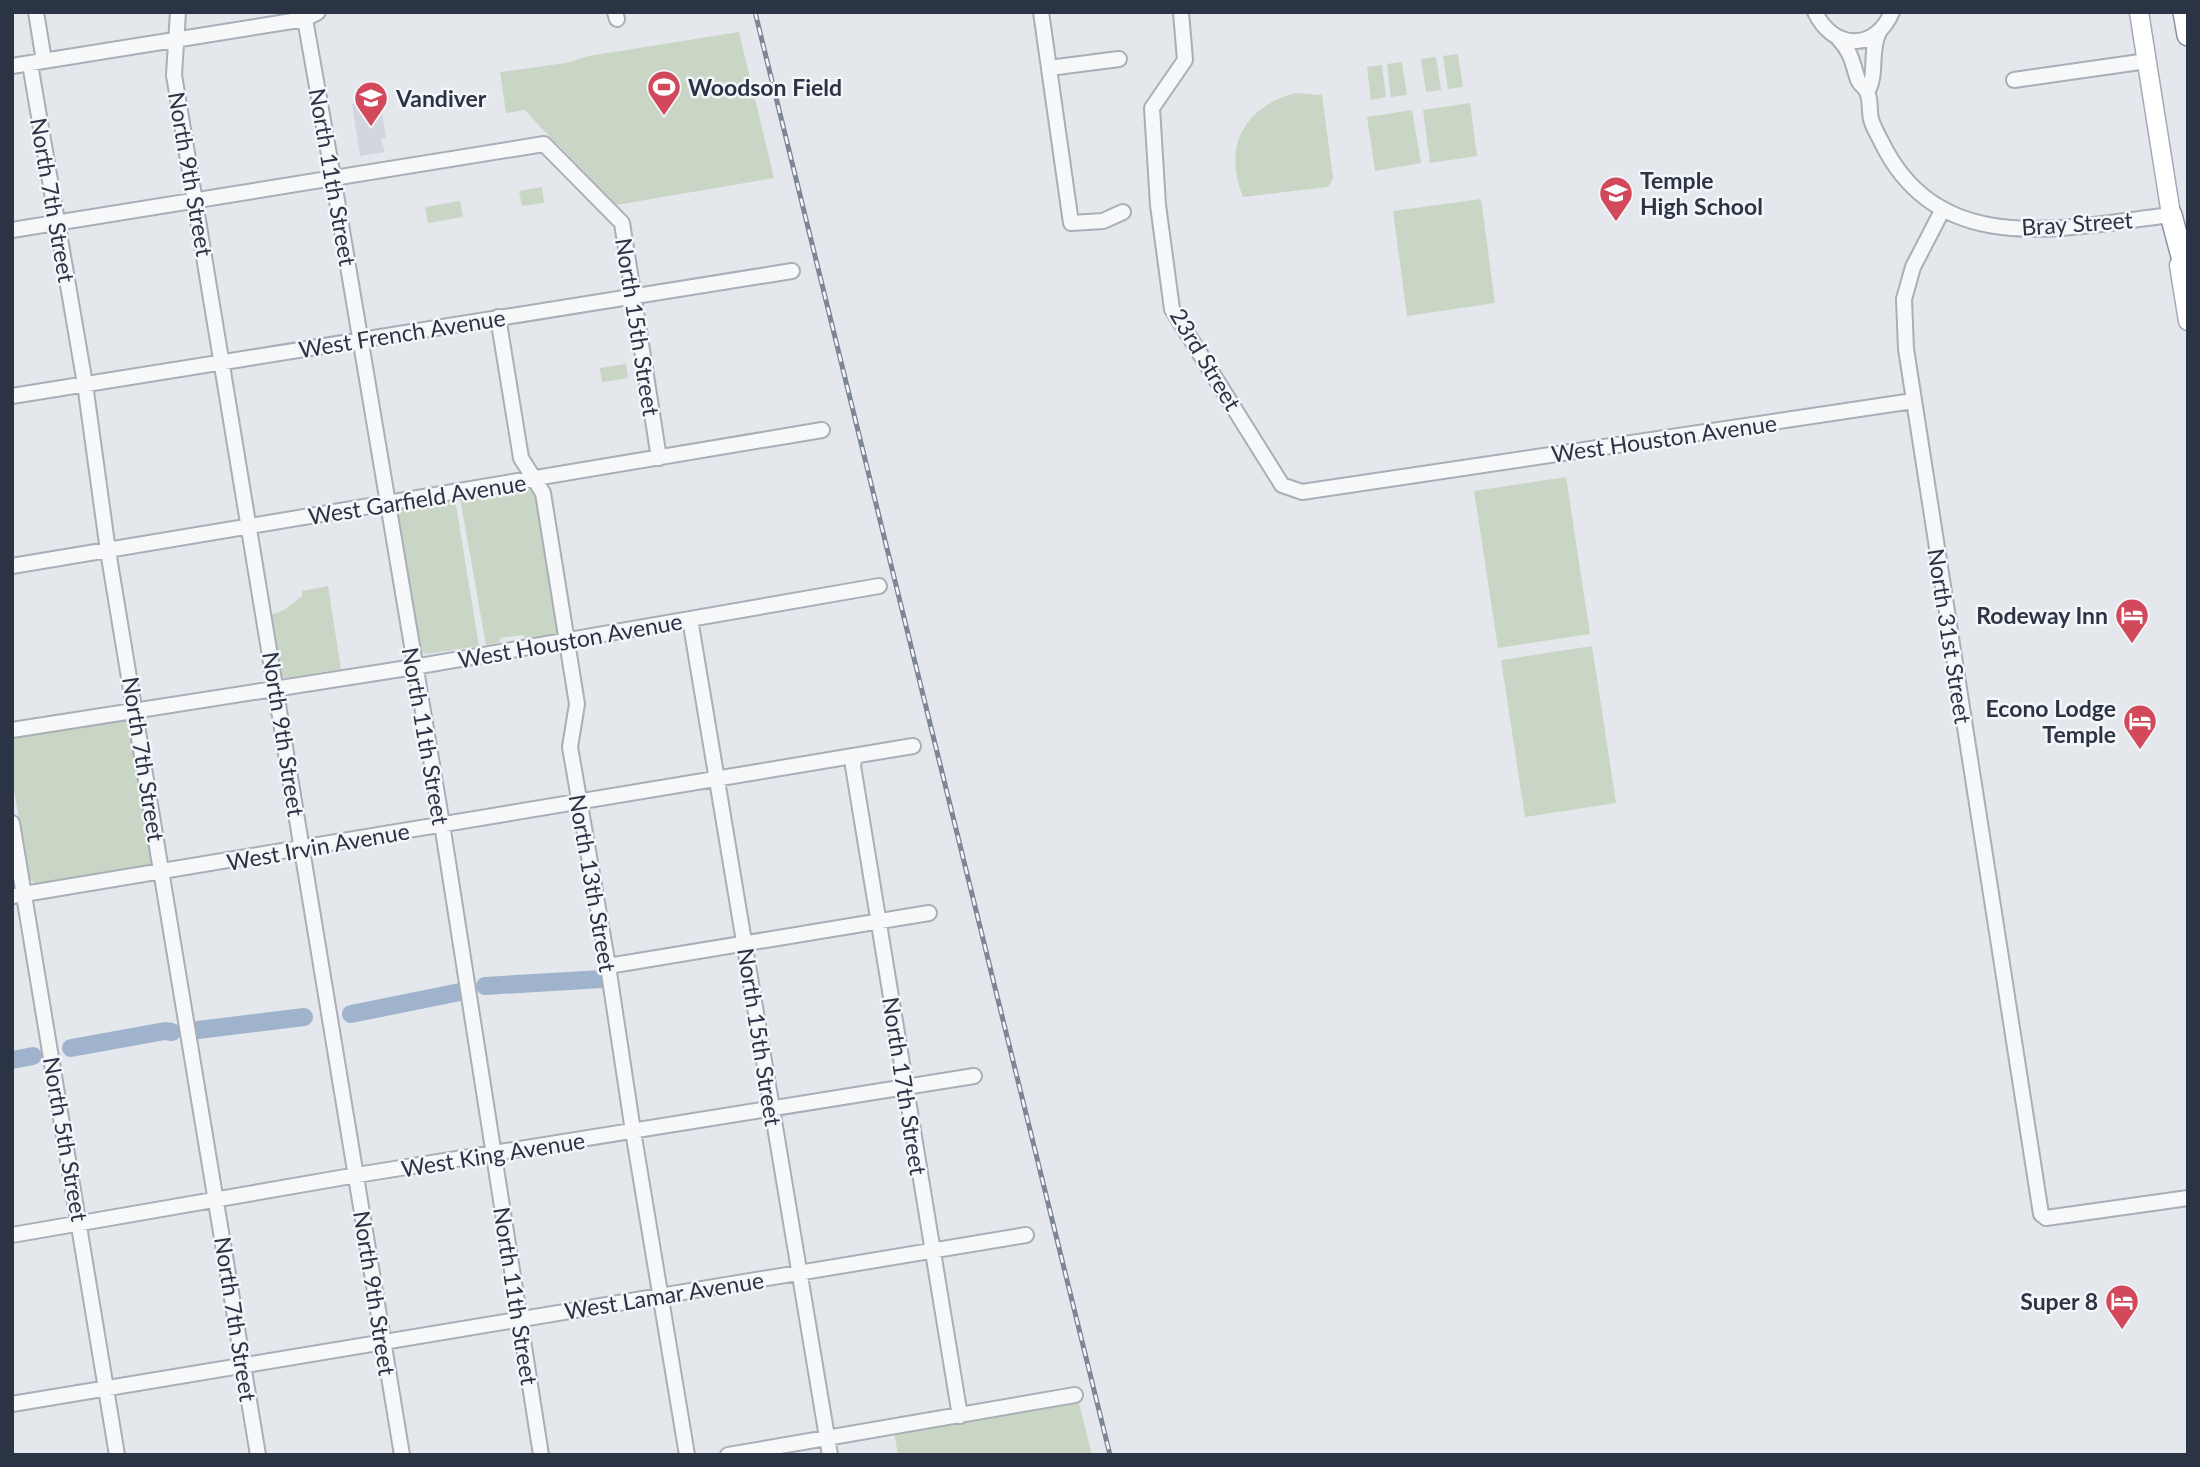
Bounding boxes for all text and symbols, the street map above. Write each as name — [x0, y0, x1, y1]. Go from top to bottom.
sports icon: Woodson Field — [645, 68, 683, 117]
place label: Woodson Field — [688, 73, 842, 101]
school or university icon: Vandiver — [352, 79, 390, 128]
place label: Vandiver — [395, 84, 487, 112]
street label: North 11th Street — [304, 86, 363, 269]
street label: North 9th Street — [163, 90, 219, 259]
street label: North 7th Street — [25, 116, 81, 285]
place label: Temple High School — [1640, 166, 1763, 220]
school or university icon: Temple High School — [1597, 174, 1635, 223]
street label: Bray Street — [2020, 205, 2134, 241]
street label: North 15th Street — [610, 236, 666, 419]
street label: West French Avenue — [297, 303, 507, 363]
street label: 23rd Street — [1165, 303, 1248, 416]
street label: West Houston Avenue — [1550, 408, 1778, 468]
street label: West Garfield Avenue — [306, 468, 528, 530]
street label: North 31st Street — [1922, 546, 1978, 726]
hotel icon: Rodeway Inn — [2113, 596, 2151, 645]
place label: Rodeway Inn — [1976, 601, 2108, 629]
street label: West Houston Avenue — [456, 606, 684, 674]
street label: North 11th Street — [397, 645, 456, 828]
street label: North 9th Street — [257, 650, 311, 819]
street label: North 7th Street — [117, 675, 171, 844]
place label: Econo Lodge Temple — [1986, 694, 2116, 748]
hotel icon: Econo Lodge Temple — [2121, 702, 2159, 751]
street label: North 13th Street — [564, 792, 623, 975]
street label: West Irvin Avenue — [225, 816, 411, 876]
street label: North 15th Street — [732, 946, 788, 1129]
street label: North 17th Street — [877, 995, 933, 1178]
street label: North 5th Street — [38, 1055, 94, 1224]
street label: West King Avenue — [399, 1126, 587, 1182]
street label: North 11th Street — [488, 1205, 544, 1388]
street label: North 9th Street — [348, 1209, 402, 1378]
street label: North 7th Street — [209, 1235, 263, 1404]
street label: West Lamar Avenue — [562, 1265, 766, 1325]
hotel icon: Super 8 — [2103, 1282, 2141, 1331]
place label: Super 8 — [2020, 1287, 2098, 1315]

